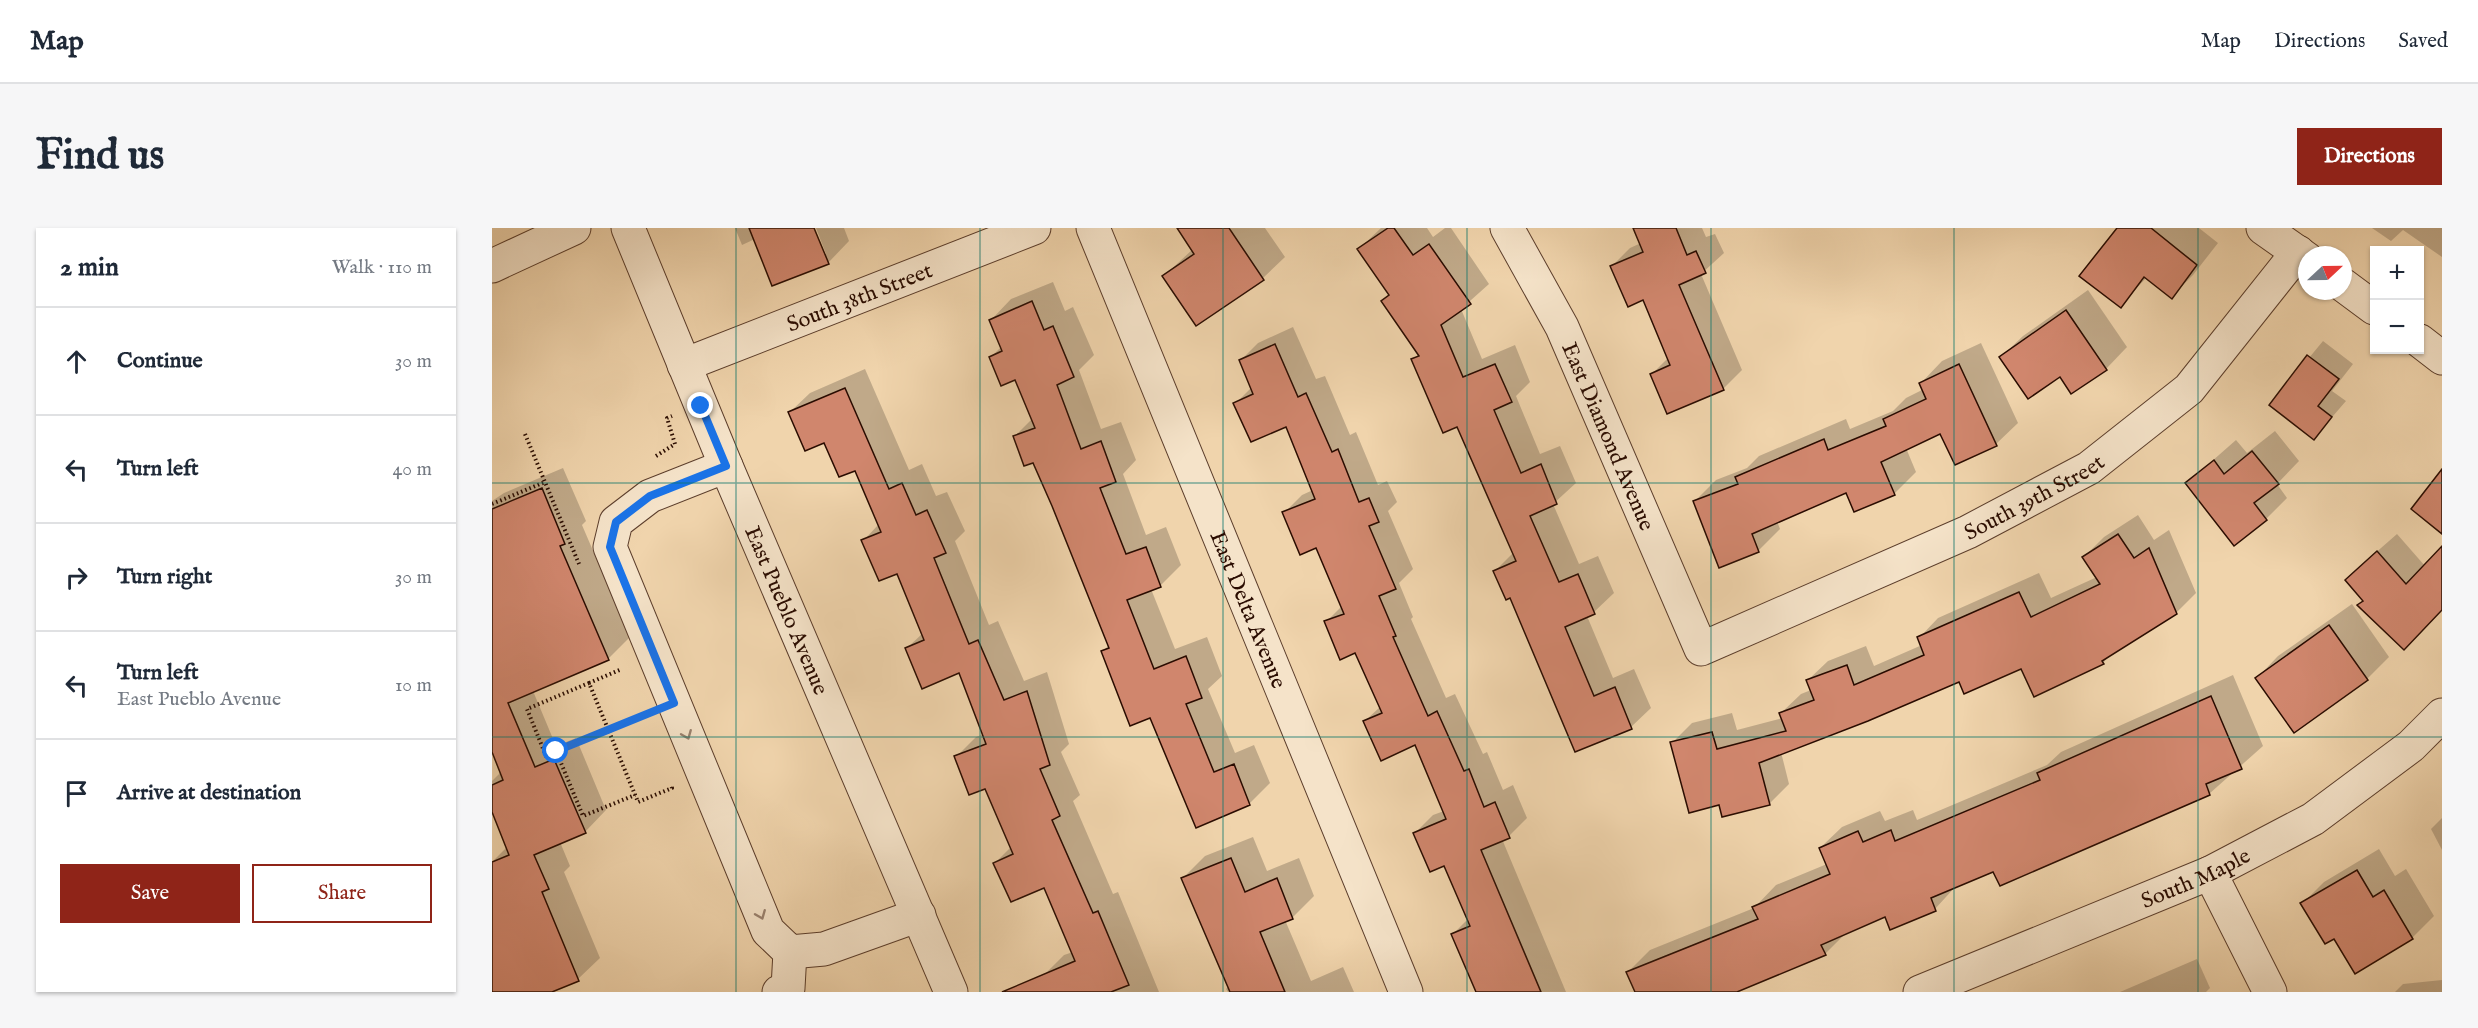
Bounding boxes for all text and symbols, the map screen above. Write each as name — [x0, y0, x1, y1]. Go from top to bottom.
text: Map — [30, 24, 84, 59]
text: Map — [2201, 28, 2241, 55]
text: Directions — [2274, 28, 2365, 55]
text: Saved — [2398, 28, 2448, 55]
button: Directions — [2297, 128, 2442, 185]
text: Find us — [36, 130, 164, 183]
north arrow — [2298, 246, 2352, 300]
map controls — [2370, 246, 2424, 354]
button: + — [2370, 246, 2424, 300]
text: 2 min — [60, 251, 119, 284]
text: Walk · 110 m — [332, 255, 432, 280]
street label: South 38th Street — [783, 257, 937, 339]
button: − — [2370, 300, 2424, 354]
street label: East Diamond Avenue — [1554, 338, 1660, 535]
icon: ahead — [60, 345, 93, 378]
text: Continue — [117, 347, 203, 375]
text: 30 m — [395, 349, 432, 374]
route end — [687, 392, 713, 418]
street label: South 39th Street — [1960, 449, 2111, 548]
icon: left — [60, 453, 93, 486]
text: Turn left — [117, 455, 199, 483]
text: 40 m — [393, 457, 432, 482]
street label: East Pueblo Avenue — [737, 522, 834, 699]
street label: East Delta Avenue — [1203, 527, 1292, 693]
icon: right — [60, 561, 93, 594]
text: Turn right — [117, 563, 212, 591]
text: 30 m — [395, 565, 432, 590]
text: Turn left — [117, 659, 199, 687]
icon: left — [60, 669, 93, 702]
text: 10 m — [395, 673, 432, 698]
text: East Pueblo Avenue — [117, 687, 281, 712]
one-way arrow — [680, 728, 692, 739]
route start — [542, 737, 568, 763]
icon: arrive — [60, 777, 93, 810]
text: Arrive at destination — [117, 779, 301, 807]
street label: South Maple — [2137, 842, 2255, 916]
button: Save — [60, 864, 240, 923]
button: Share — [252, 864, 432, 923]
one-way arrow — [754, 909, 766, 920]

